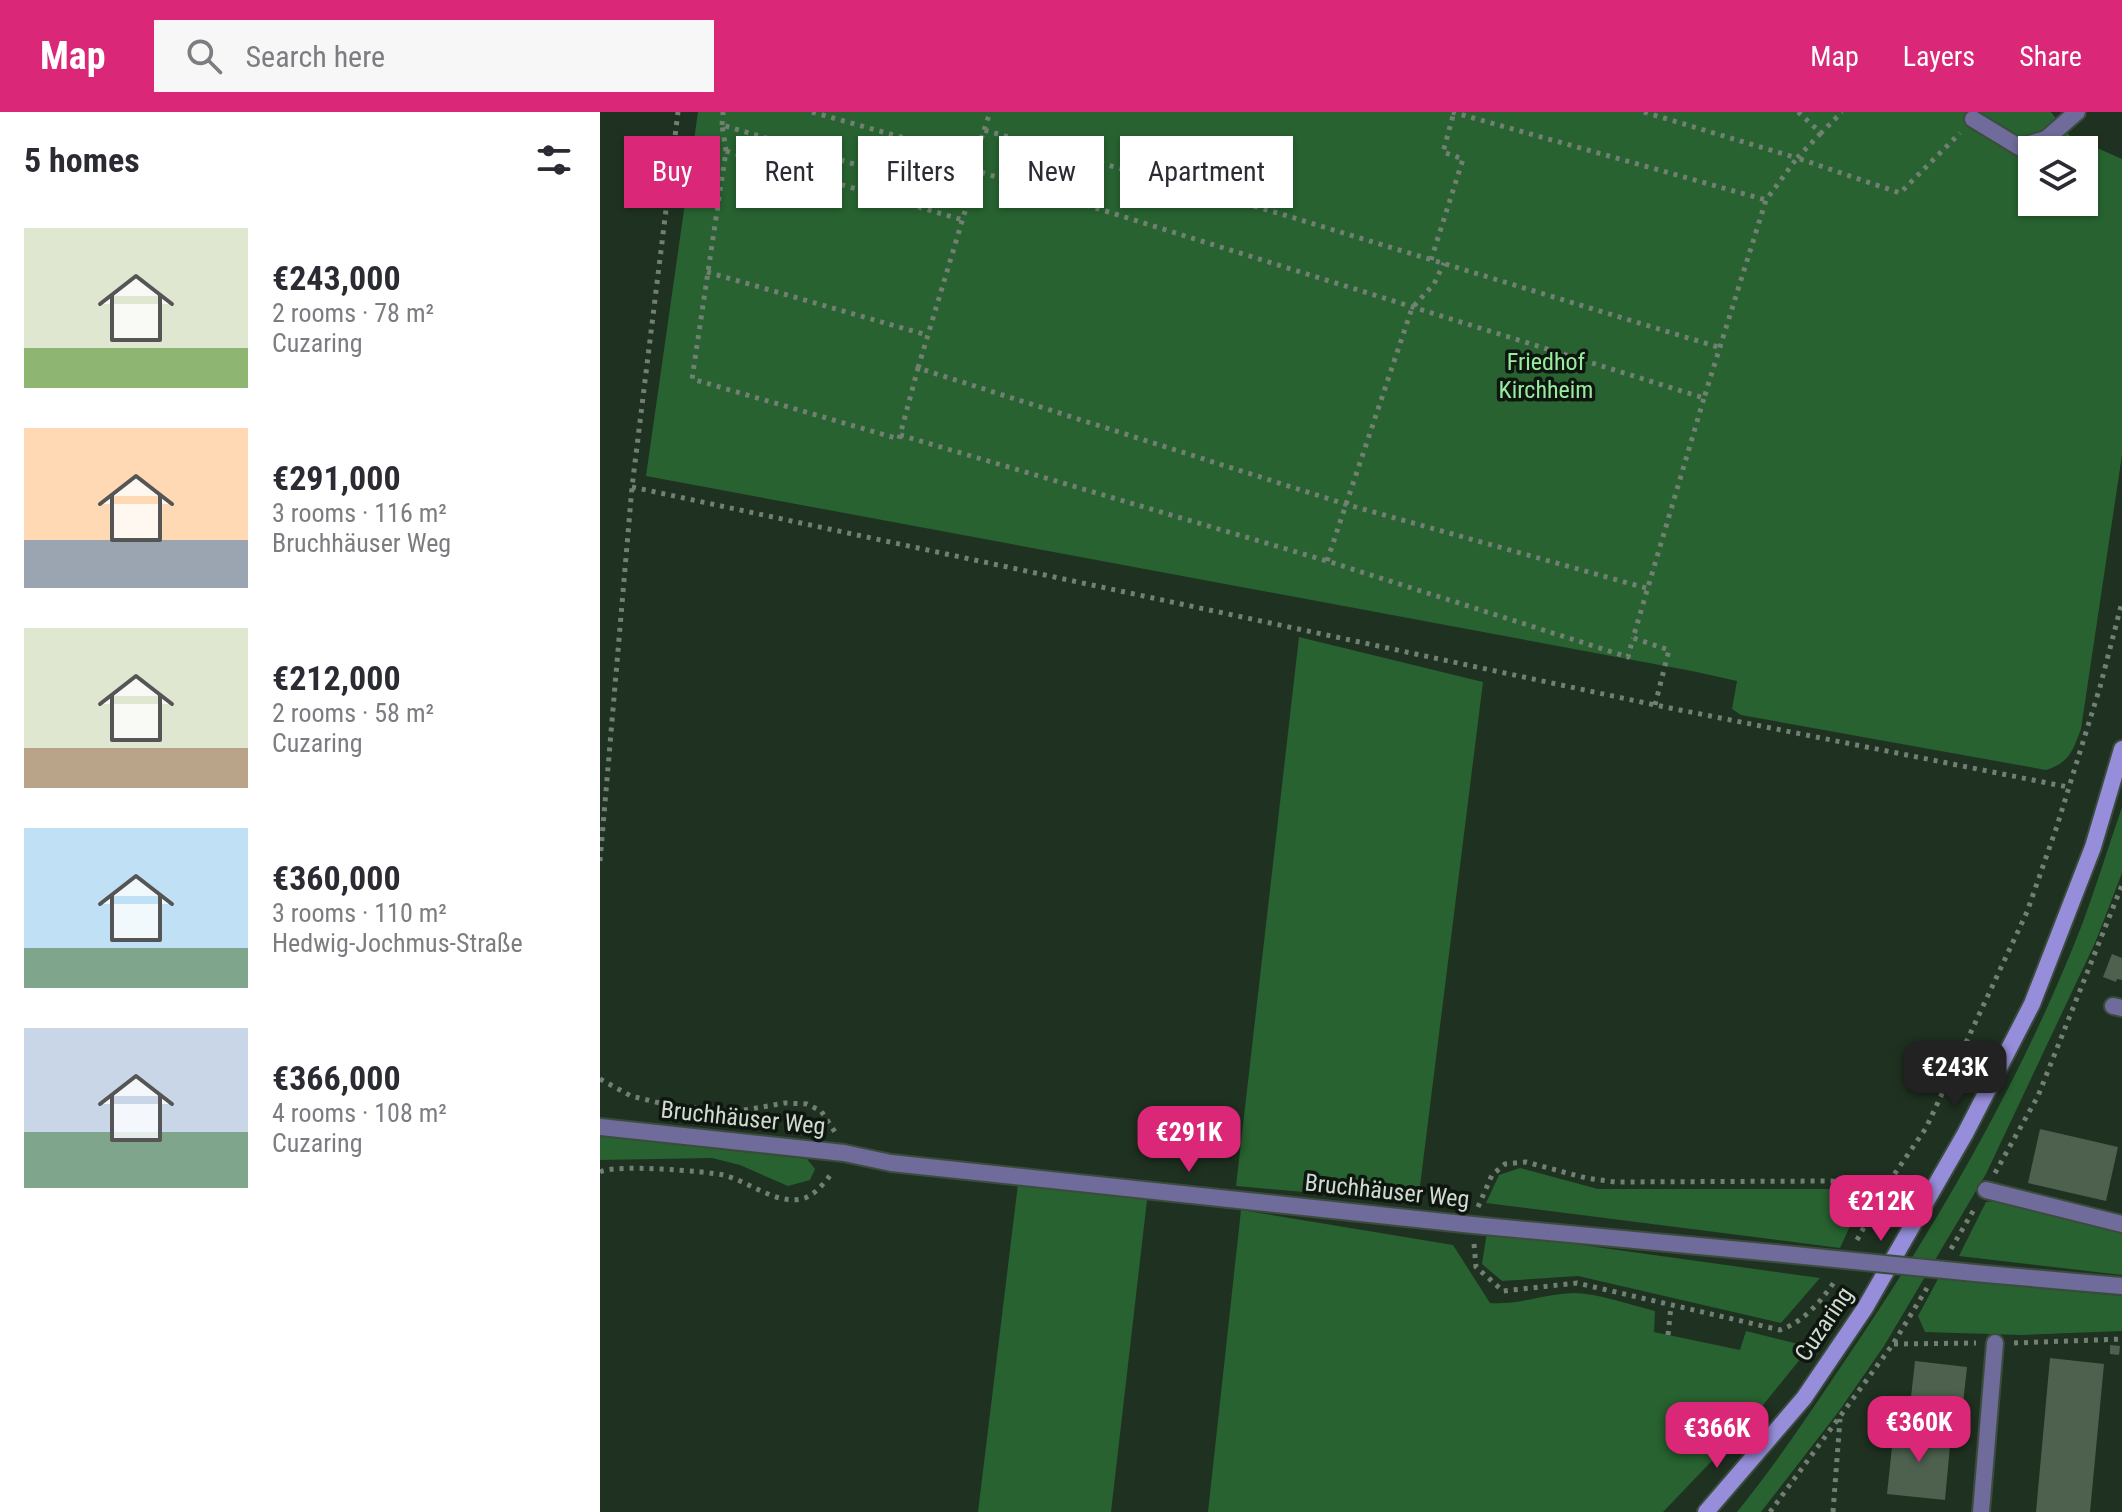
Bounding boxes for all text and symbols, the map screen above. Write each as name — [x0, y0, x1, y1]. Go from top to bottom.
search box — [154, 20, 714, 92]
text: Map — [40, 34, 106, 78]
icon: search — [182, 34, 226, 78]
text: Search here — [246, 39, 385, 74]
text: Map — [1810, 40, 1859, 73]
text: Layers — [1903, 40, 1975, 73]
text: Share — [2019, 40, 2082, 73]
chip: Buy — [624, 136, 720, 208]
chip: Rent — [736, 136, 842, 208]
chip: Filters — [858, 136, 983, 208]
chip: New — [999, 136, 1104, 208]
chip: Apartment — [1120, 136, 1293, 208]
map controls — [2018, 136, 2098, 216]
button: layers — [2018, 136, 2098, 216]
icon: filters — [532, 138, 576, 182]
text: 5 homes — [24, 140, 140, 180]
text: €243,000 — [272, 258, 401, 298]
icon: home — [88, 260, 184, 356]
text: 2 rooms · 78 m² — [272, 298, 434, 328]
text: Cuzaring — [272, 328, 362, 358]
park label: Friedhof Kirchheim — [1499, 348, 1593, 404]
text: €291,000 — [272, 458, 401, 498]
icon: home — [88, 460, 184, 556]
text: 3 rooms · 116 m² — [272, 498, 447, 528]
text: Bruchhäuser Weg — [272, 528, 451, 558]
text: €212,000 — [272, 658, 401, 698]
icon: home — [88, 660, 184, 756]
text: 2 rooms · 58 m² — [272, 698, 434, 728]
text: Cuzaring — [272, 728, 362, 758]
text: €360,000 — [272, 858, 401, 898]
icon: home — [88, 860, 184, 956]
text: 3 rooms · 110 m² — [272, 898, 447, 928]
text: Hedwig-Jochmus-Straße — [272, 928, 523, 958]
pin: €243K — [1899, 1041, 2011, 1109]
text: €243K — [1922, 1052, 1988, 1082]
text: €366,000 — [272, 1058, 401, 1098]
icon: home — [88, 1060, 184, 1156]
street label: Bruchhäuser Weg — [659, 1095, 827, 1141]
text: 4 rooms · 108 m² — [272, 1098, 447, 1128]
pin: €291K — [1133, 1106, 1245, 1174]
text: €291K — [1156, 1117, 1222, 1147]
text: Cuzaring — [272, 1128, 362, 1158]
street label: Bruchhäuser Weg — [1303, 1168, 1471, 1214]
pin: €212K — [1825, 1175, 1937, 1243]
text: €212K — [1848, 1186, 1914, 1216]
street label: Cuzaring — [1789, 1282, 1859, 1366]
pin: €360K — [1863, 1396, 1975, 1464]
pin: €366K — [1661, 1402, 1773, 1470]
text: €360K — [1886, 1407, 1952, 1437]
text: €366K — [1684, 1413, 1750, 1443]

